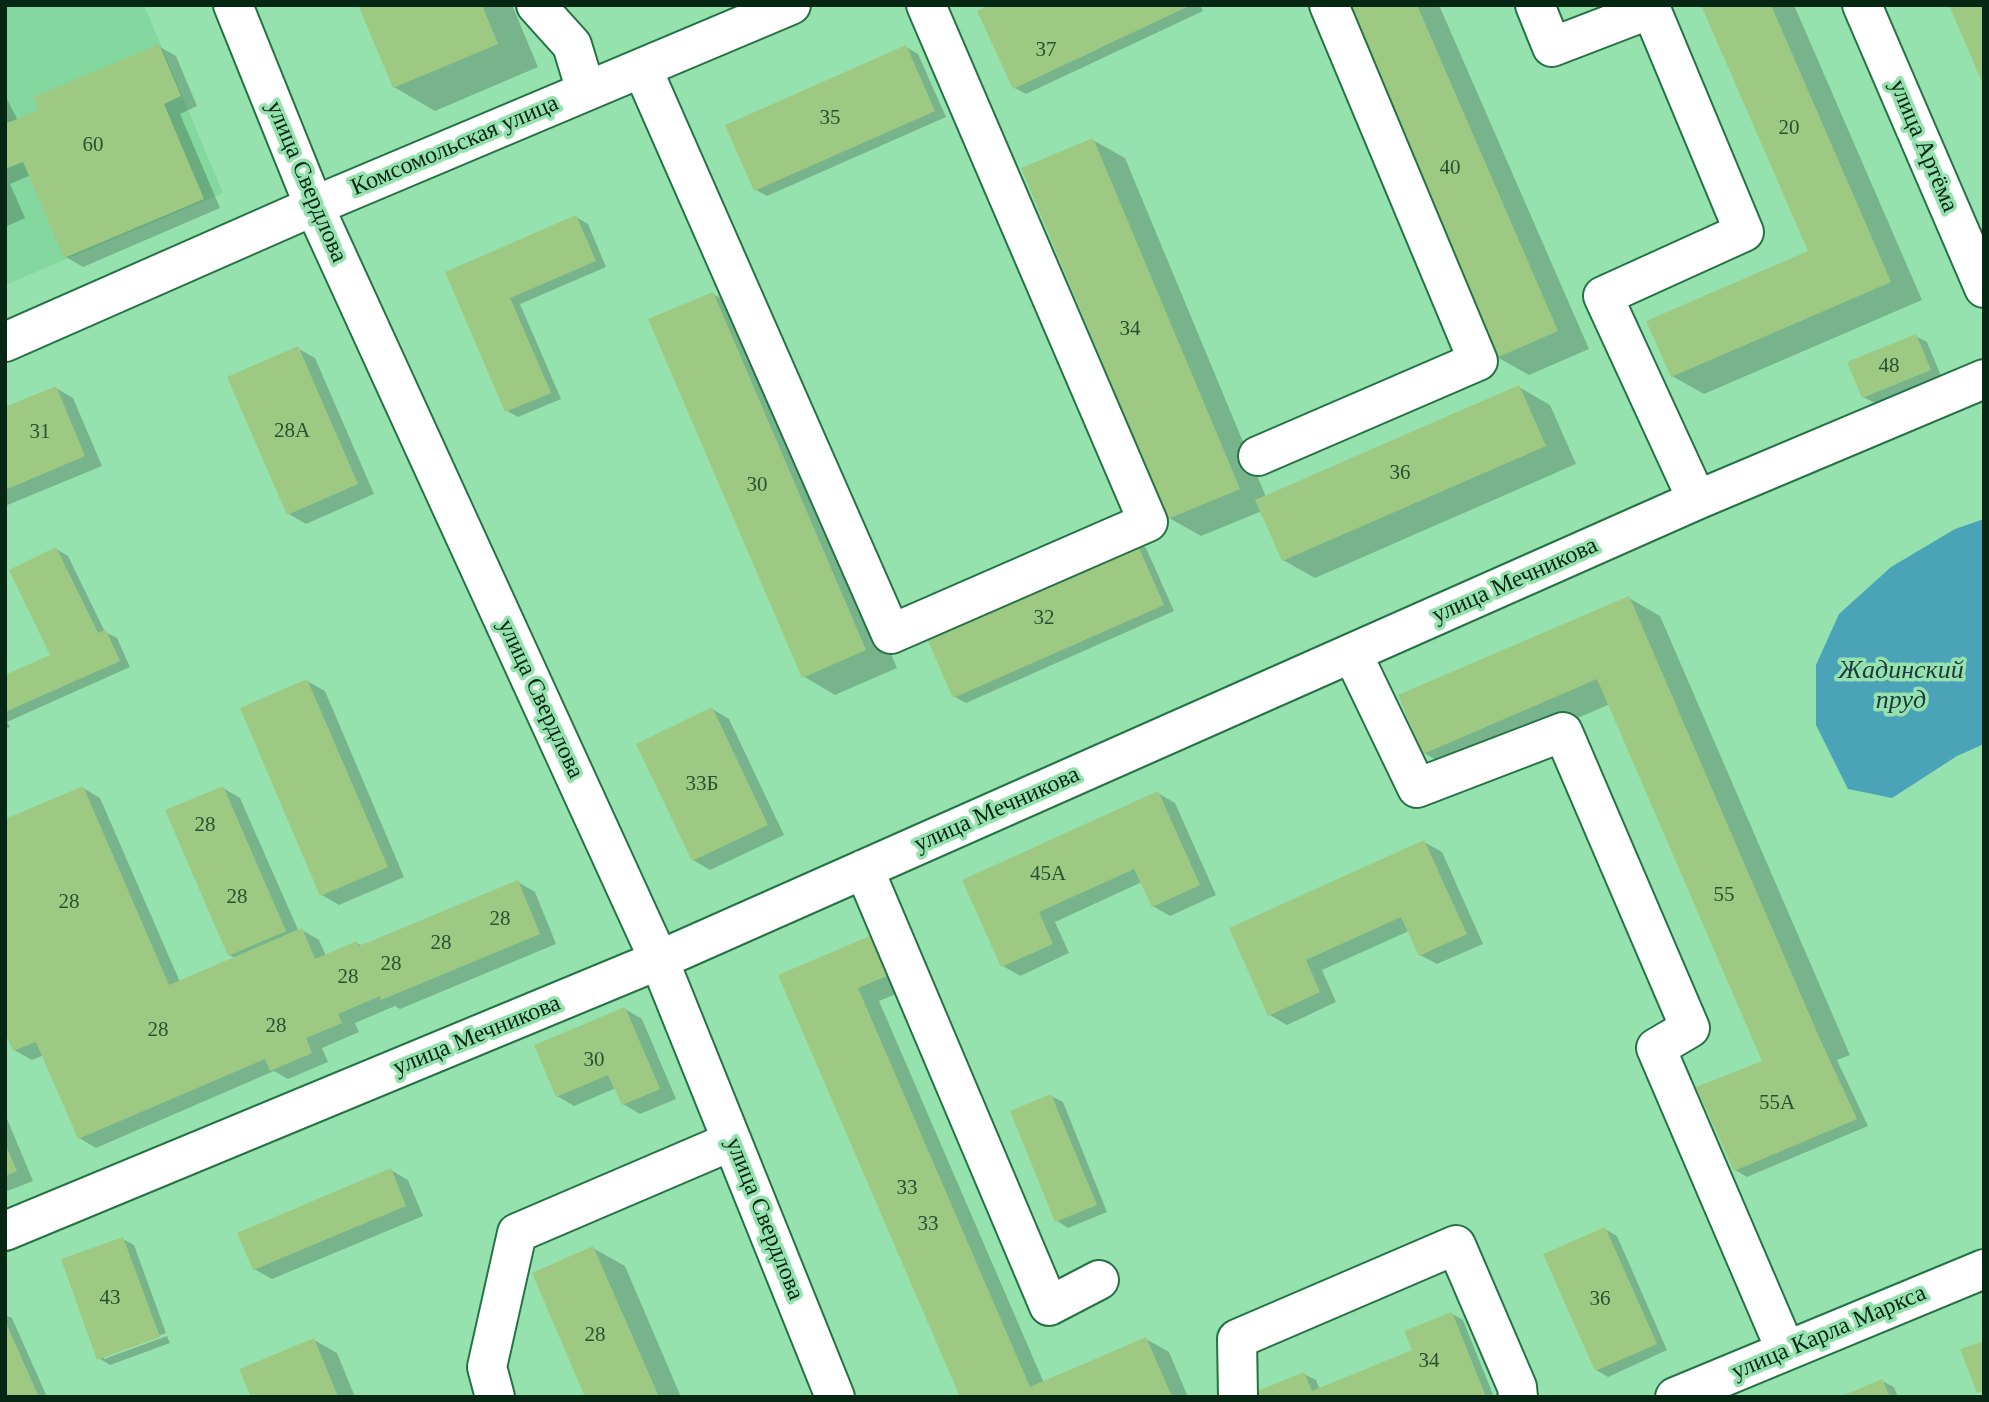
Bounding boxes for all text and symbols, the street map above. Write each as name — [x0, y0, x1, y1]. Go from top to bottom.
house number: 37 — [1036, 37, 1056, 63]
street label: улица Артёма — [1882, 75, 1964, 217]
street label: Комсомольская улица — [347, 89, 563, 203]
street label: улица Свердлова — [259, 97, 353, 267]
house number: 35 — [820, 105, 840, 131]
house number: 20 — [1778, 115, 1800, 141]
house number: 60 — [82, 132, 104, 158]
house number: 40 — [1440, 155, 1460, 181]
house number: 34 — [1120, 316, 1140, 342]
house number: 48 — [1878, 353, 1899, 379]
house number: 28А — [274, 418, 310, 444]
house number: 31 — [30, 419, 50, 445]
house number: 36 — [1390, 460, 1410, 486]
house number: 30 — [746, 472, 768, 498]
street label: улица Мечникова — [1428, 532, 1602, 630]
house number: 32 — [1034, 605, 1054, 631]
street label: улица Свердлова — [490, 615, 590, 783]
water label: Жадинский пруд — [1838, 655, 1964, 716]
street label: улица Мечникова — [910, 761, 1084, 859]
house number: 33Б — [685, 771, 719, 797]
house number: 28 — [194, 812, 216, 838]
house number: 45А — [1030, 861, 1066, 887]
house number: 55 — [1714, 882, 1734, 908]
house number: 28 — [226, 884, 247, 910]
house number: 28 — [58, 889, 80, 915]
house number: 28 — [490, 906, 510, 932]
house number: 28 — [430, 930, 452, 956]
house number: 28 — [380, 951, 402, 977]
house number: 28 — [338, 964, 358, 990]
street label: улица Мечникова — [389, 989, 565, 1083]
house number: 28 — [266, 1013, 286, 1039]
house number: 28 — [148, 1017, 168, 1043]
house number: 30 — [584, 1047, 604, 1073]
house number: 55А — [1759, 1090, 1795, 1116]
street label: улица Свердлова — [718, 1134, 810, 1304]
house number: 33 — [897, 1175, 918, 1201]
house number: 33 — [918, 1211, 939, 1237]
street label: улица Карла Маркса — [1727, 1279, 1931, 1387]
house number: 43 — [100, 1285, 120, 1311]
house number: 36 — [1590, 1286, 1610, 1312]
house number: 28 — [584, 1322, 606, 1348]
house number: 34 — [1418, 1348, 1440, 1374]

